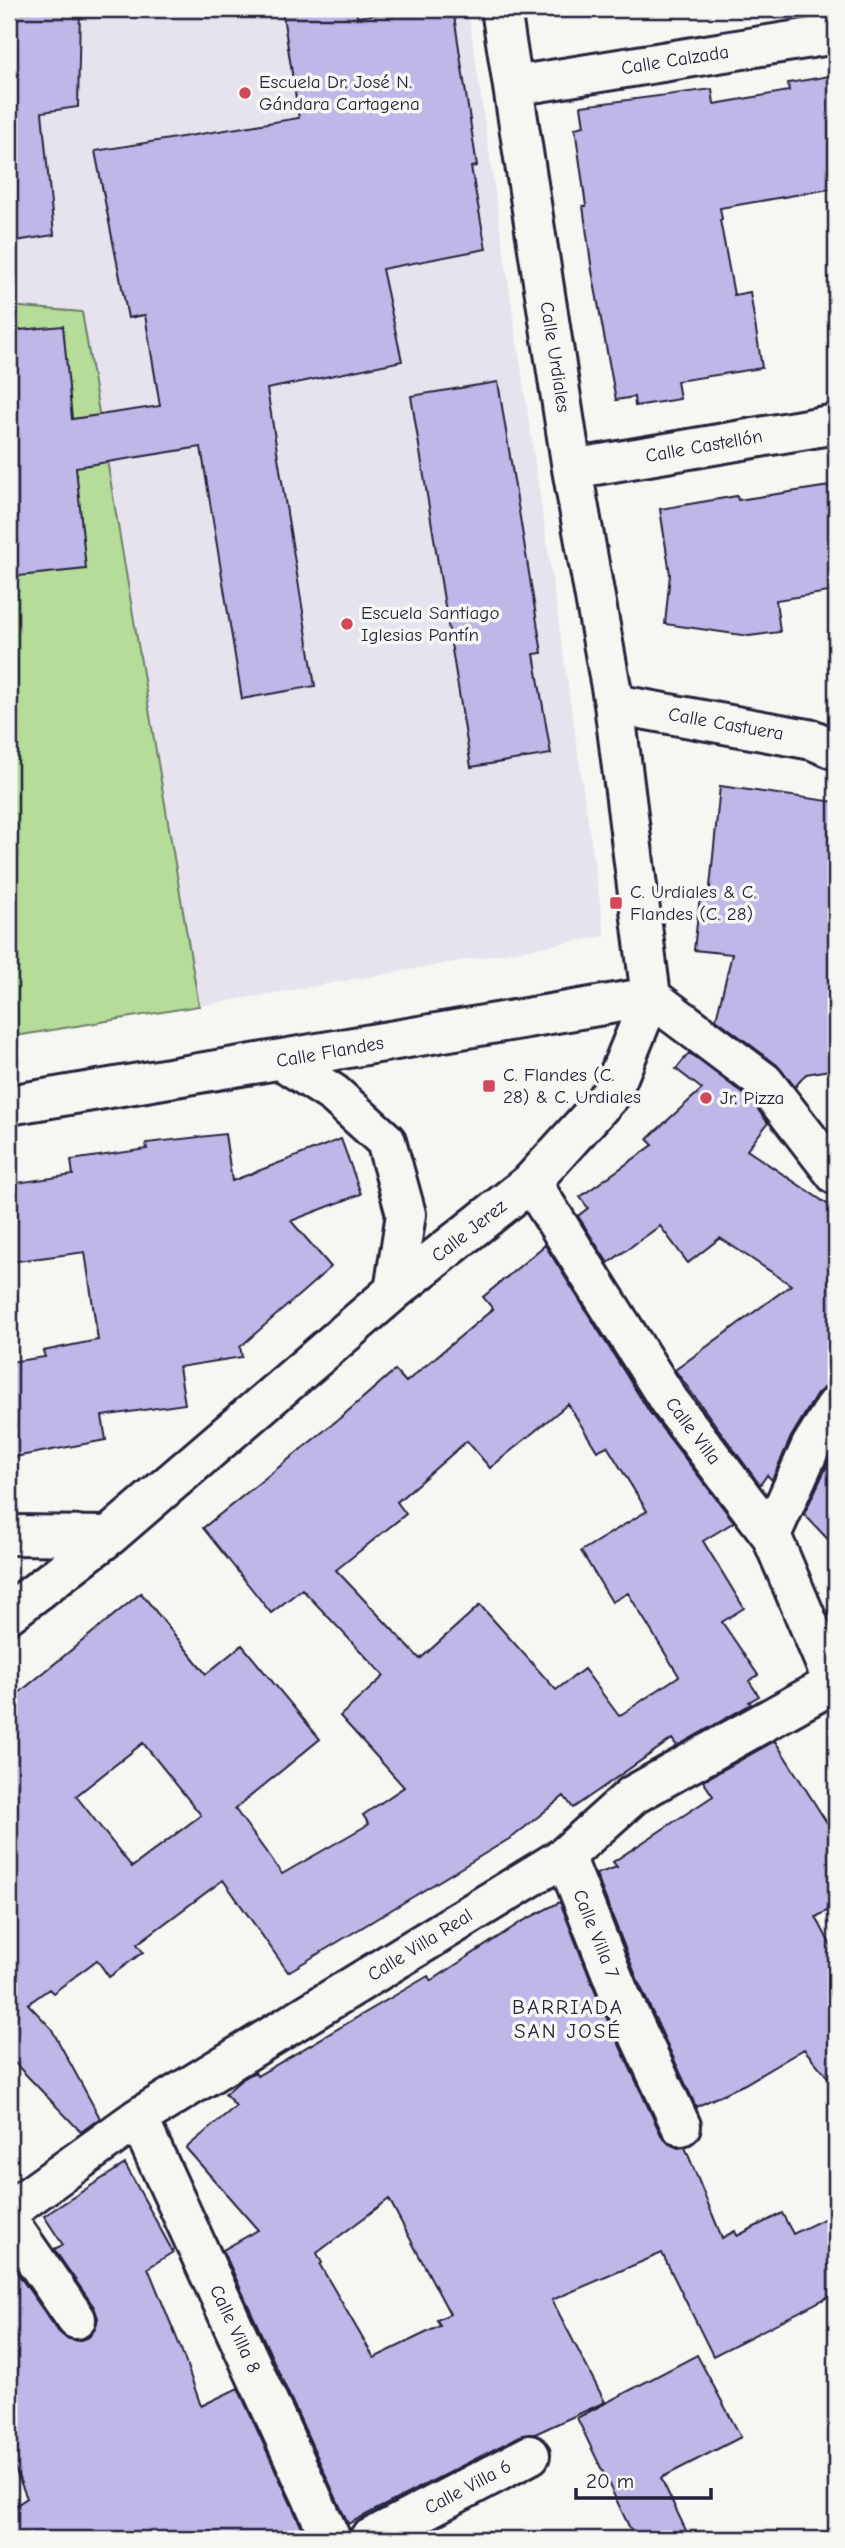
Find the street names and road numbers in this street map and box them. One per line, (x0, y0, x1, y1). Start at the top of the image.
street label: Calle Calzada (620, 41, 730, 79)
street label: Calle Urdiales (535, 300, 575, 414)
street label: Calle Castellón (644, 425, 764, 467)
street label: Calle Castuera (667, 703, 785, 745)
street label: Calle Flandes (275, 1032, 385, 1072)
street label: Calle Jerez (427, 1195, 511, 1267)
street label: Calle Villa (661, 1393, 725, 1469)
street label: Calle Villa 7 (568, 1886, 624, 1982)
street label: Calle Villa Real (364, 1904, 476, 1986)
street label: Calle Villa 8 (205, 2282, 265, 2376)
street label: Calle Villa 6 (421, 2455, 515, 2519)

